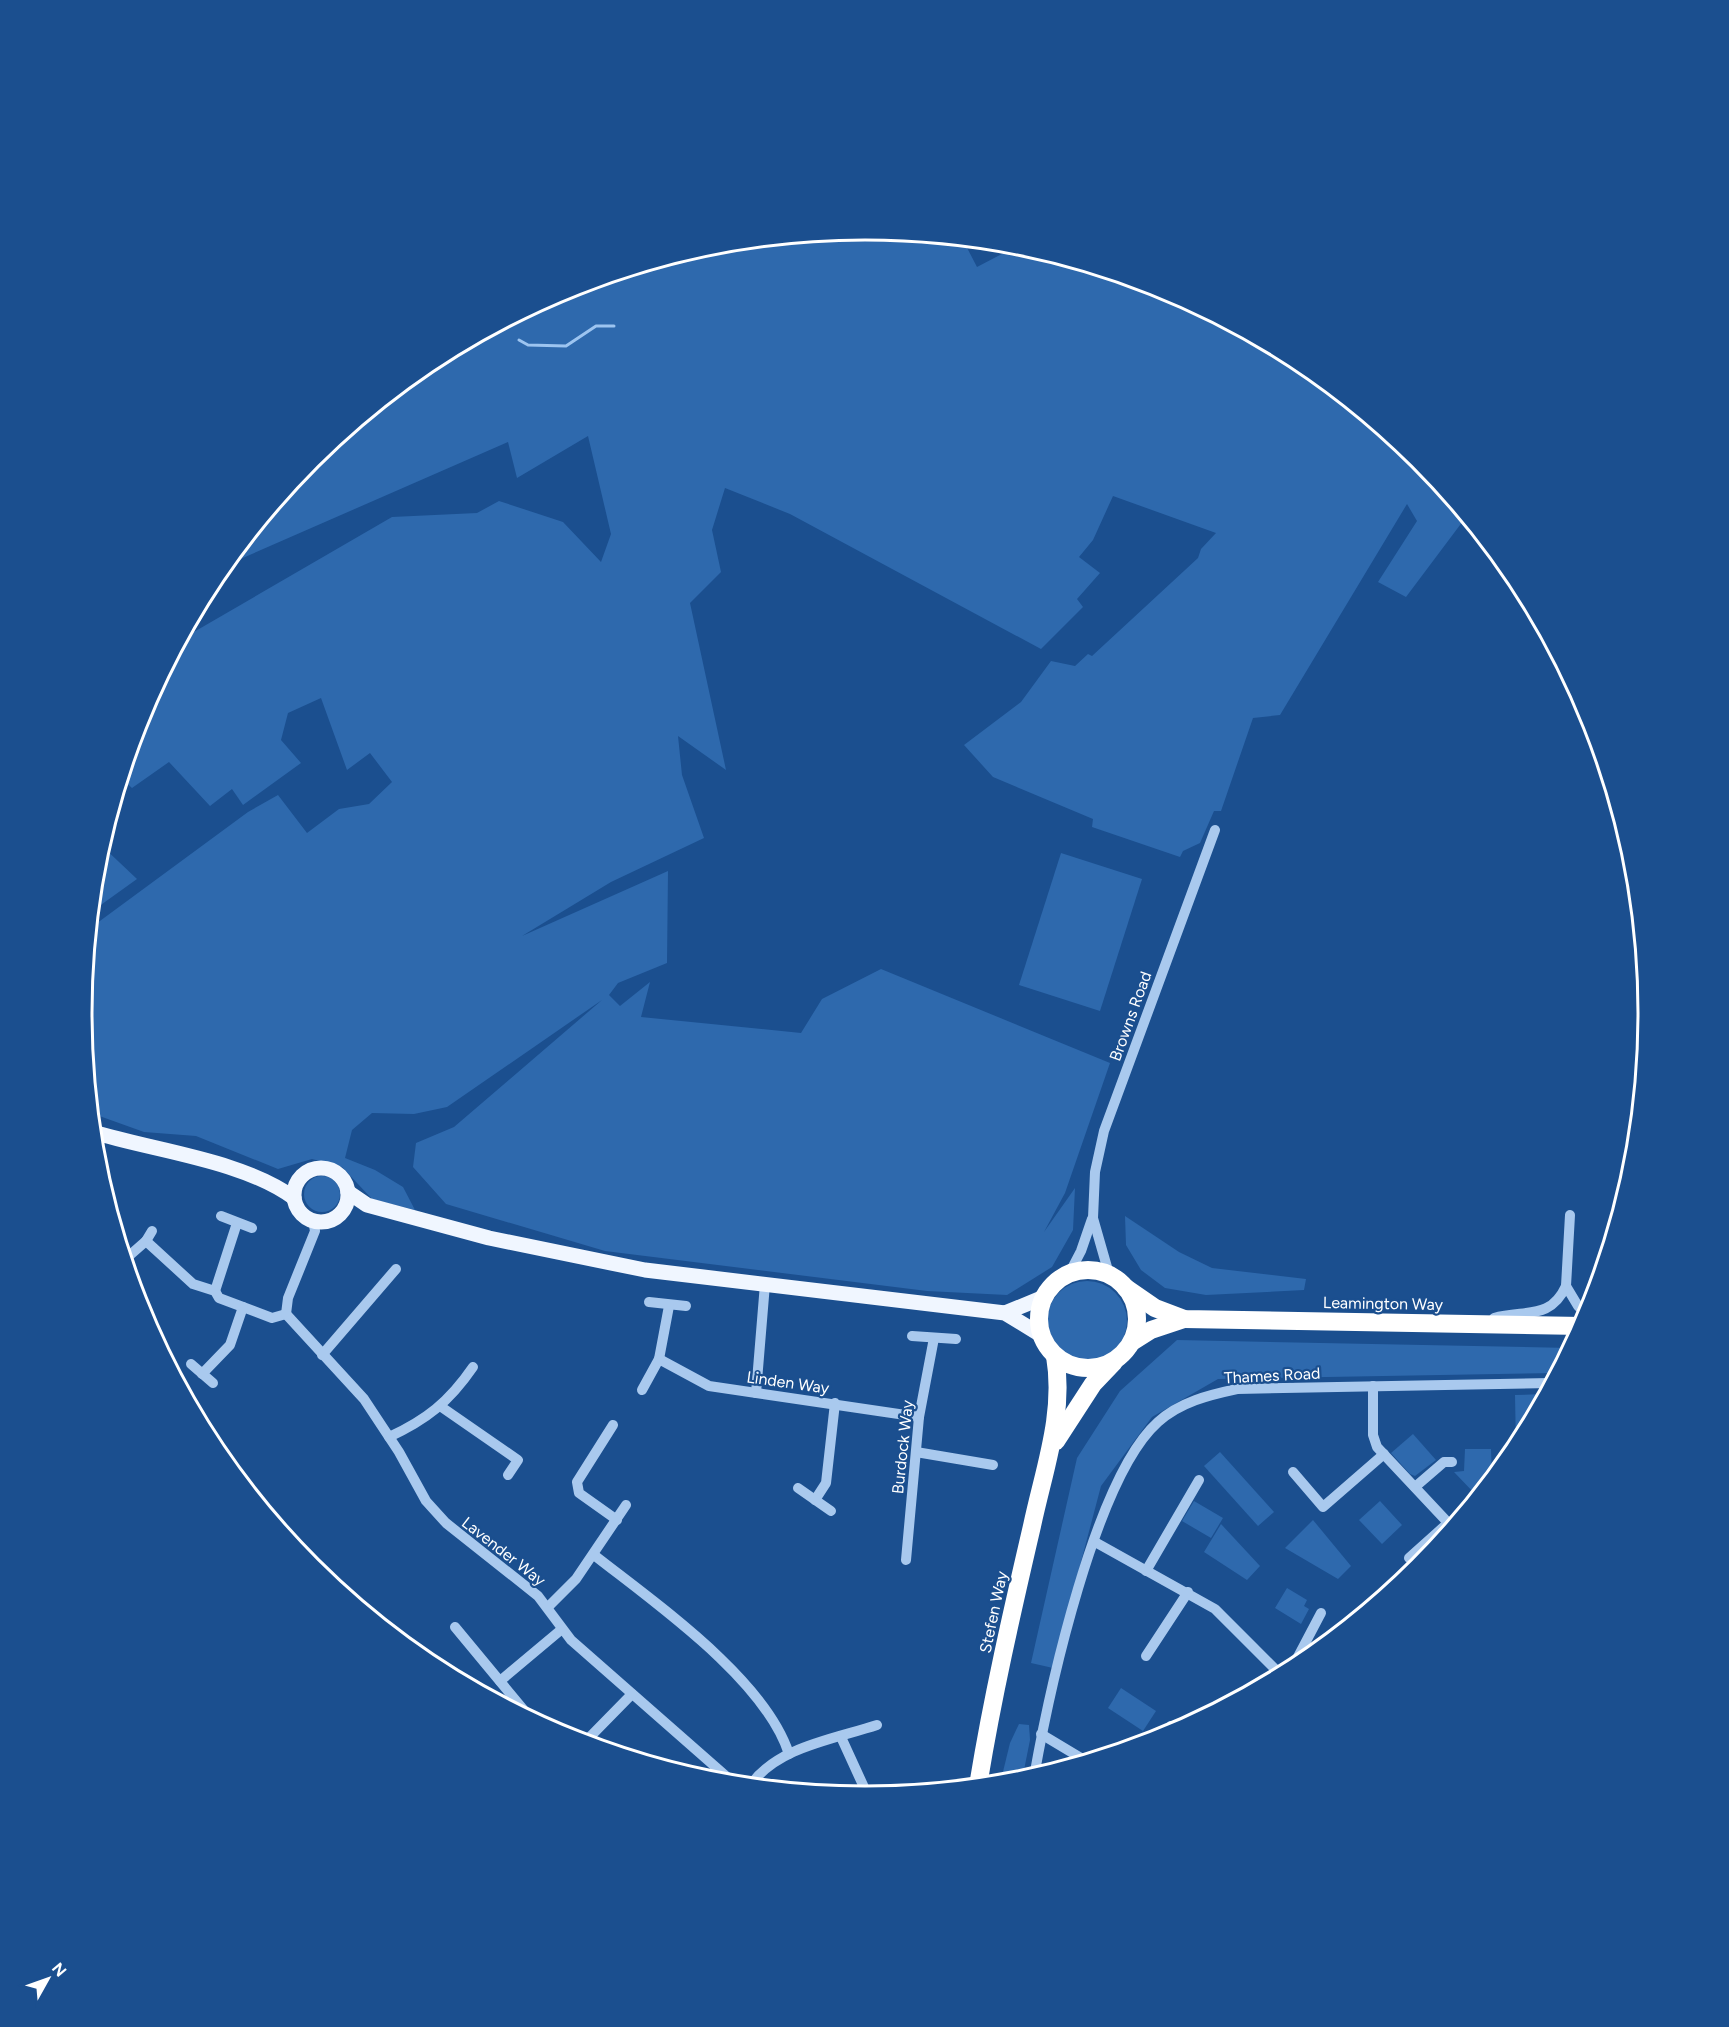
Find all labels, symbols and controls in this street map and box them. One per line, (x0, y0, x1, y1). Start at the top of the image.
street label: Browns Road (1105, 969, 1155, 1064)
street label: Leamington Way (1323, 1293, 1444, 1314)
street label: Thames Road (1223, 1363, 1321, 1388)
street label: Linden Way (745, 1367, 831, 1398)
street label: Burdock Way (888, 1399, 917, 1495)
street label: Lavender Way (458, 1513, 550, 1590)
street label: Stefen Way (976, 1569, 1012, 1655)
north arrow (18, 1949, 78, 2009)
text: N (48, 1959, 70, 1981)

